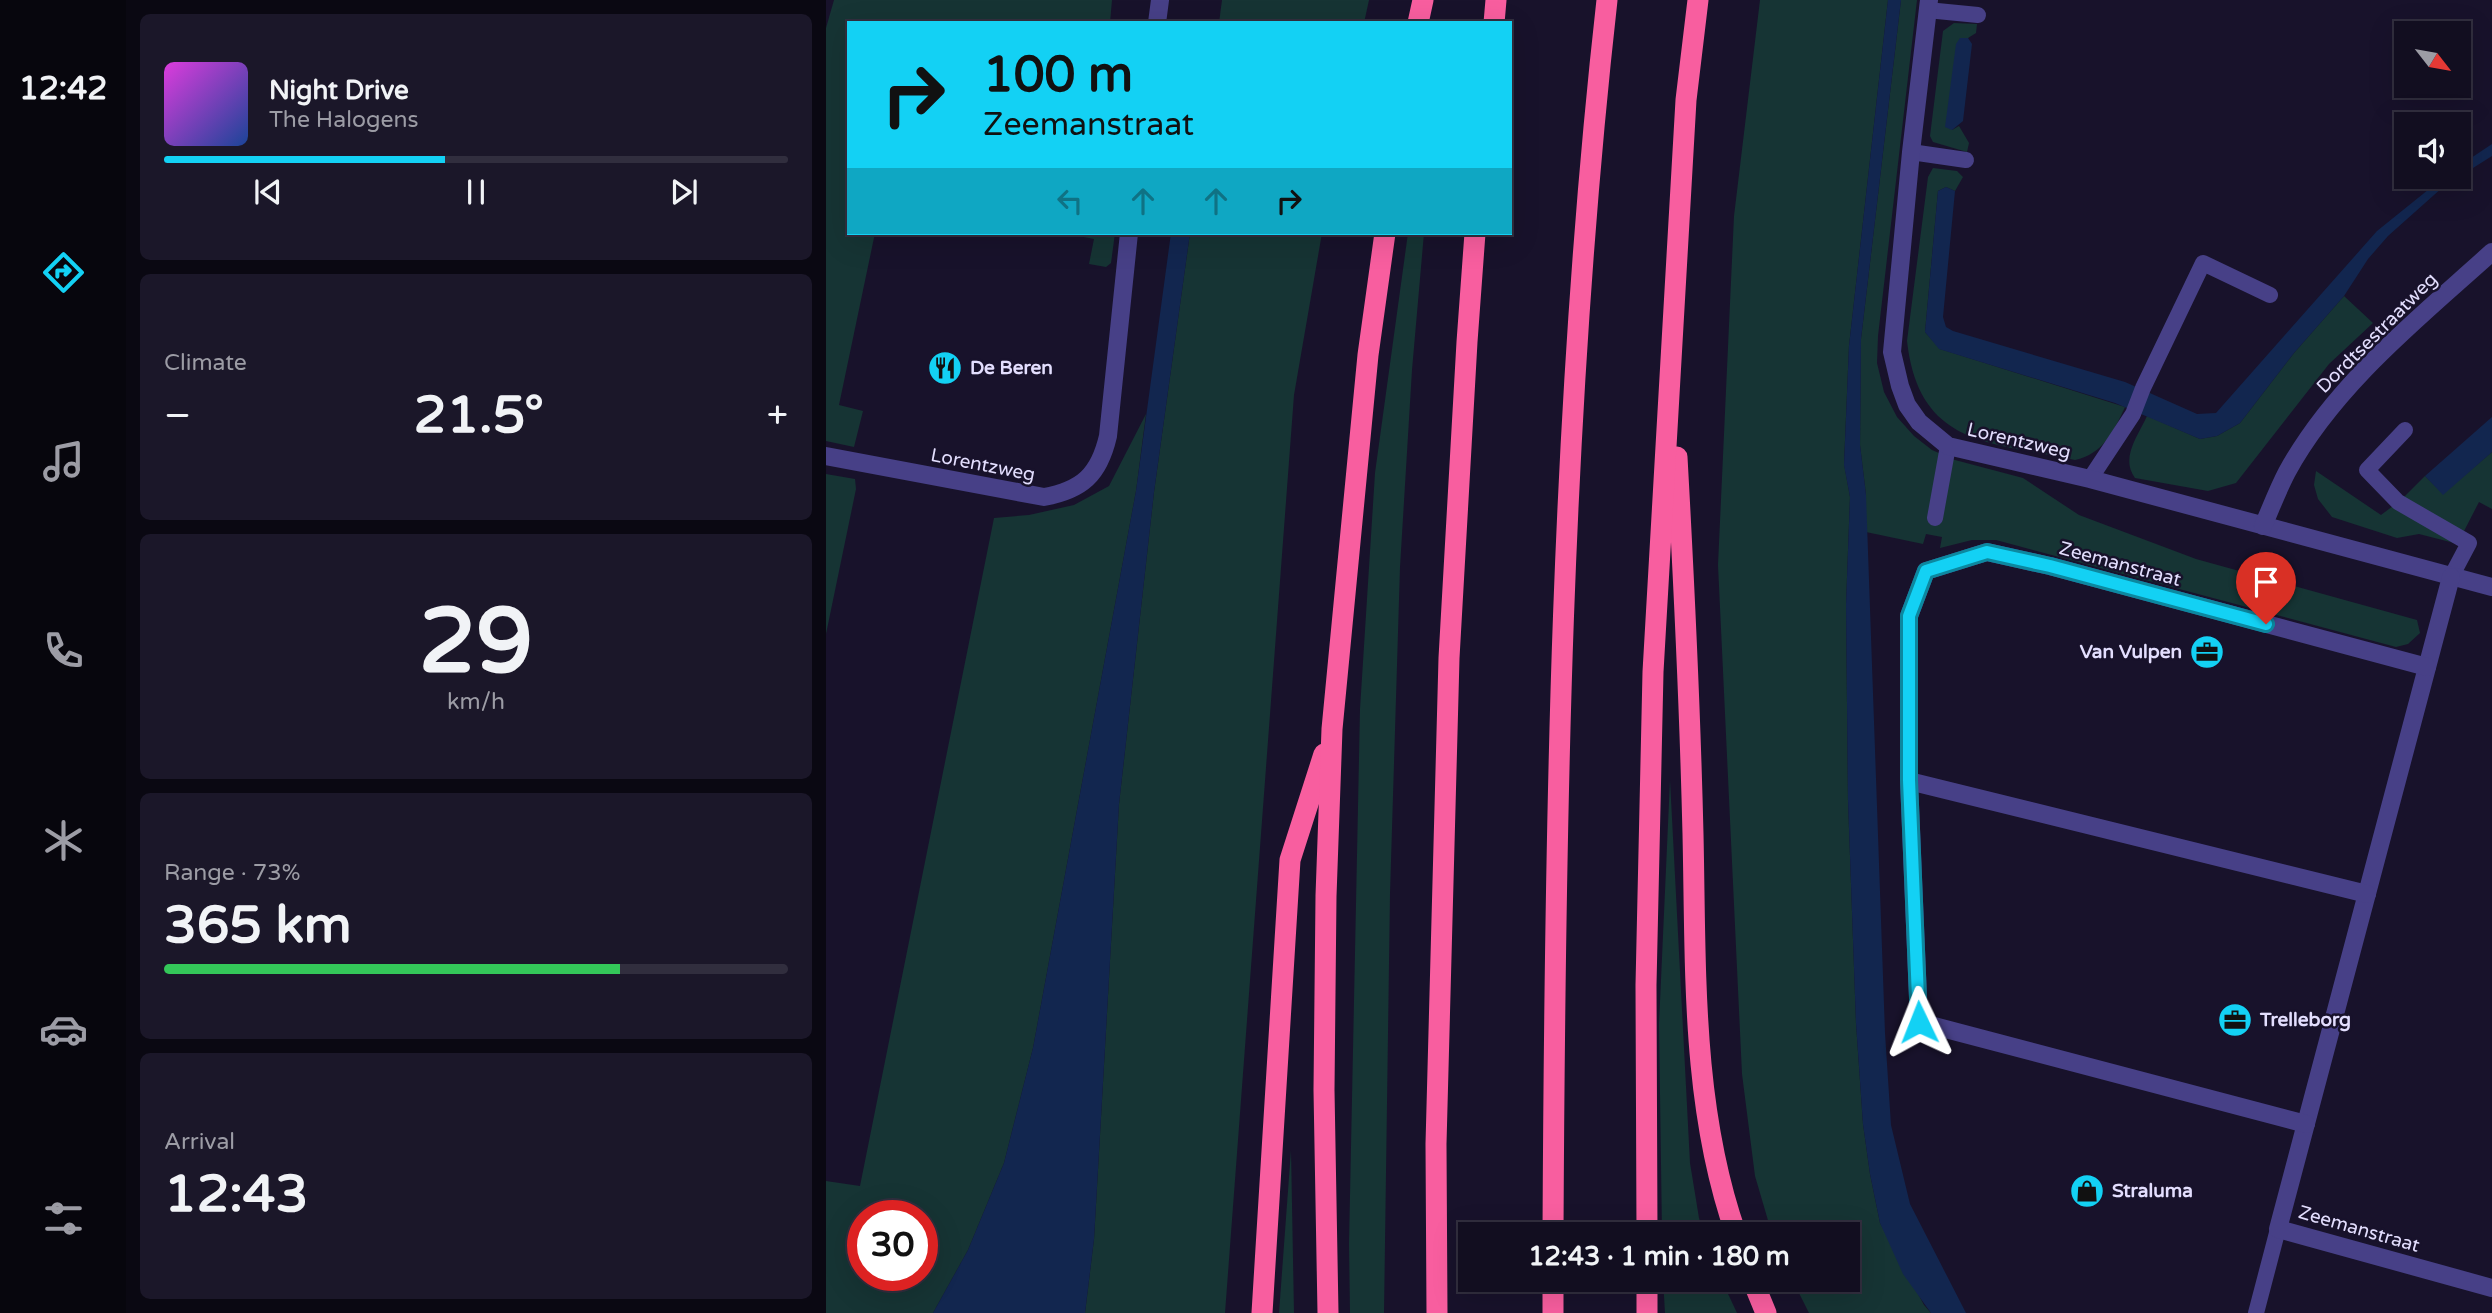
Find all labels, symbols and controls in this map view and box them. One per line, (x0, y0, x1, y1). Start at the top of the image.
north arrow (2394, 21, 2471, 98)
map controls (2394, 21, 2471, 189)
text: 100 m (983, 46, 1133, 105)
icon: right (868, 49, 959, 140)
text: 12:42 (19, 70, 107, 108)
text: Night Drive (269, 75, 409, 106)
text: The Halogens (269, 106, 418, 134)
text: Zeemanstraat (983, 106, 1194, 144)
button: sound (2394, 112, 2471, 189)
icon: previous (249, 173, 287, 211)
icon: pause (457, 173, 495, 211)
icon: next (665, 173, 703, 211)
icon: left (1051, 182, 1089, 220)
icon: ahead (1124, 182, 1162, 220)
icon: ahead (1197, 182, 1235, 220)
icon: right (1270, 182, 1308, 220)
icon: directions (39, 248, 88, 297)
street label: Dordtsestraatweg (2312, 268, 2442, 398)
text: Climate (164, 349, 247, 377)
restaurant icon: De Beren (926, 349, 964, 387)
place label: De Beren (970, 357, 1053, 379)
text: 21.5° (414, 384, 544, 447)
text: − (164, 393, 191, 439)
text: + (767, 393, 788, 439)
street label: Lorentzweg (1965, 418, 2073, 464)
icon: music (39, 437, 88, 486)
street label: Lorentzweg (929, 444, 1037, 486)
street label: Zeemanstraat (2057, 537, 2183, 591)
pin (2236, 552, 2296, 624)
icon: arrive (2247, 563, 2285, 601)
text: 29 (419, 587, 533, 697)
icon: phone (39, 626, 88, 675)
office icon: Van Vulpen (2188, 633, 2226, 671)
place label: Van Vulpen (2080, 641, 2182, 664)
text: km/h (447, 688, 505, 716)
icon: climate (39, 816, 88, 865)
text: Range · 73% (164, 859, 300, 887)
text: 365 km (164, 894, 352, 957)
position arrow (1882, 985, 1956, 1059)
office icon: Trelleborg (2216, 1001, 2254, 1039)
icon: car (39, 1005, 88, 1054)
place label: Trelleborg (2259, 1009, 2351, 1032)
text: Arrival (164, 1128, 235, 1156)
text: 12:43 (164, 1163, 308, 1226)
shop icon: Straluma (2068, 1172, 2106, 1210)
place label: Straluma (2112, 1180, 2193, 1202)
icon: filters (39, 1194, 88, 1243)
speed limit sign: 30 (847, 1200, 938, 1291)
street label: Zeemanstraat (2296, 1201, 2422, 1257)
text: 12:43 · 1 min · 180 m (1528, 1241, 1790, 1272)

